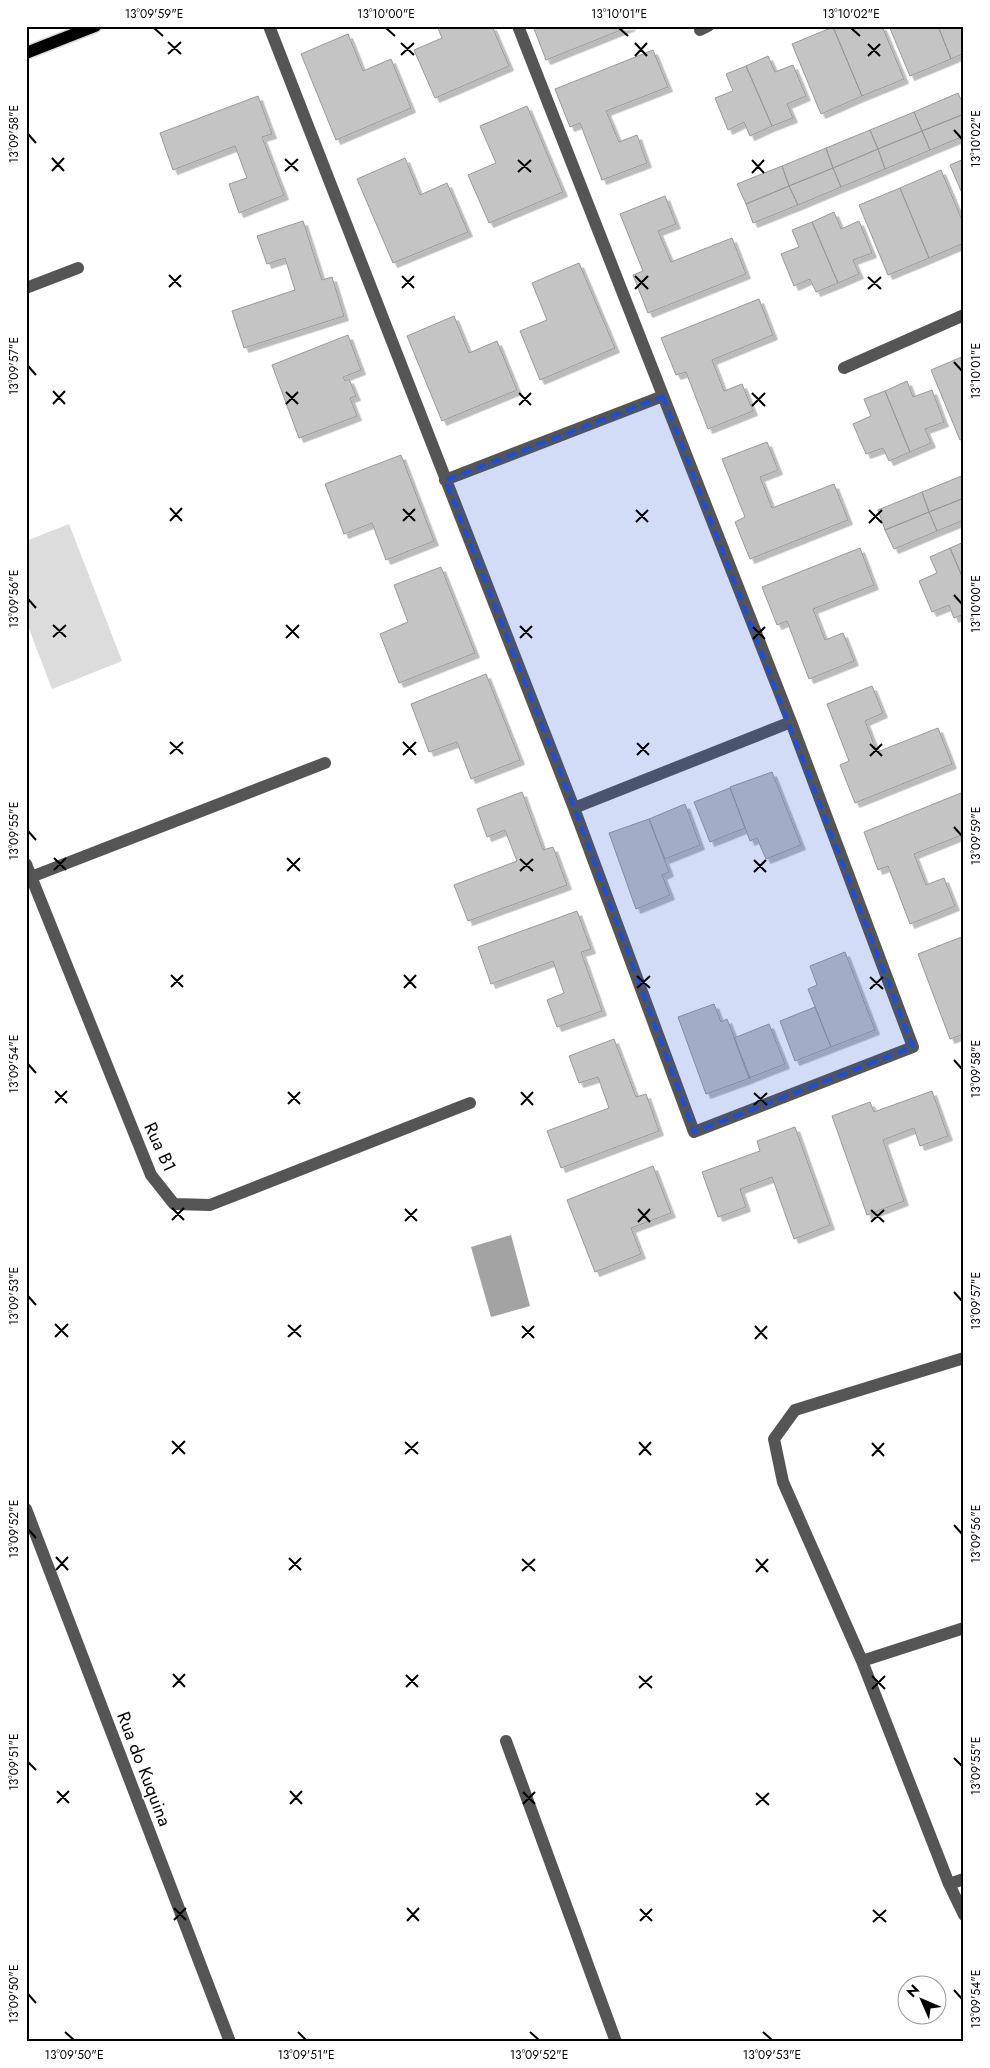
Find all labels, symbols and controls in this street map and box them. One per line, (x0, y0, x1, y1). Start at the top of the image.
text: 13°09'59"E (125, 5, 183, 23)
text: 13°10'00"E (357, 5, 415, 23)
text: 13°10'01"E (591, 5, 647, 23)
text: 13°10'02"E (822, 5, 880, 23)
text: 13°09'58"E (5, 105, 23, 163)
text: 13°10'02"E (967, 110, 985, 168)
text: 13°09'57"E (5, 337, 23, 395)
text: 13°10'01"E (967, 343, 985, 399)
text: 13°09'56"E (5, 570, 23, 628)
text: 13°10'00"E (967, 575, 985, 633)
text: 13°09'55"E (5, 802, 23, 860)
text: 13°09'59"E (967, 807, 985, 865)
text: 13°09'54"E (5, 1035, 23, 1093)
text: 13°09'58"E (967, 1040, 985, 1098)
street label: Rua B1 (137, 1118, 183, 1176)
text: 13°09'53"E (5, 1267, 23, 1325)
text: 13°09'57"E (967, 1272, 985, 1330)
text: 13°09'52"E (5, 1500, 23, 1558)
text: 13°09'56"E (967, 1505, 985, 1563)
street label: Rua do Kuquina (110, 1708, 178, 1830)
text: 13°09'51"E (5, 1733, 23, 1791)
text: 13°09'55"E (967, 1737, 985, 1795)
text: 13°09'50"E (5, 1965, 23, 2023)
text: 13°09'54"E (967, 1970, 985, 2028)
north arrow (898, 1976, 948, 2026)
text: N (902, 1980, 924, 2002)
text: 13°09'50"E (45, 2046, 103, 2064)
text: 13°09'51"E (277, 2046, 335, 2064)
text: 13°09'52"E (510, 2046, 568, 2064)
text: 13°09'53"E (743, 2046, 801, 2064)

